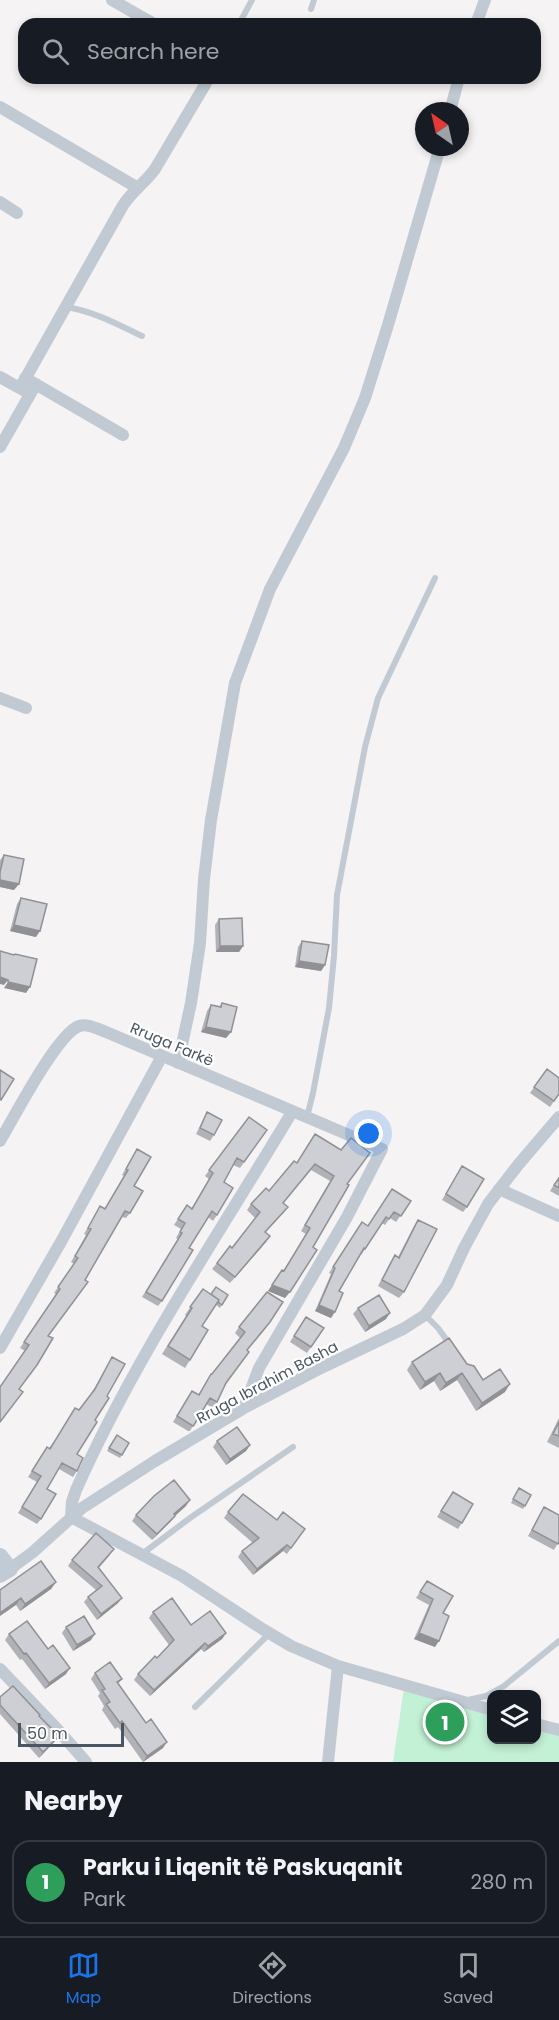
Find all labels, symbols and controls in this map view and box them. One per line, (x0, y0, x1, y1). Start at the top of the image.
search box (18, 18, 541, 84)
icon: search (39, 35, 72, 68)
text: Search here (87, 36, 220, 67)
north arrow (415, 102, 469, 156)
street label: Rruga Farkë (127, 1017, 217, 1071)
your location (354, 1119, 383, 1148)
street label: Rruga Ibrahim Basha (192, 1336, 342, 1428)
map controls (487, 1690, 541, 1744)
button: layers (487, 1690, 541, 1744)
pin: 1 (426, 1700, 464, 1744)
scale bar (18, 1720, 124, 1748)
text: 50 m (27, 1722, 68, 1745)
text: Nearby (24, 1783, 122, 1819)
text: Parku i Liqenit të Paskuqanit (83, 1852, 402, 1883)
text: 1 (42, 1868, 49, 1896)
text: 280 m (470, 1868, 533, 1896)
text: Park (83, 1885, 126, 1913)
tab: Map (66, 1949, 101, 2010)
tab: Directions (233, 1949, 312, 2010)
tab: Saved (443, 1949, 493, 2010)

